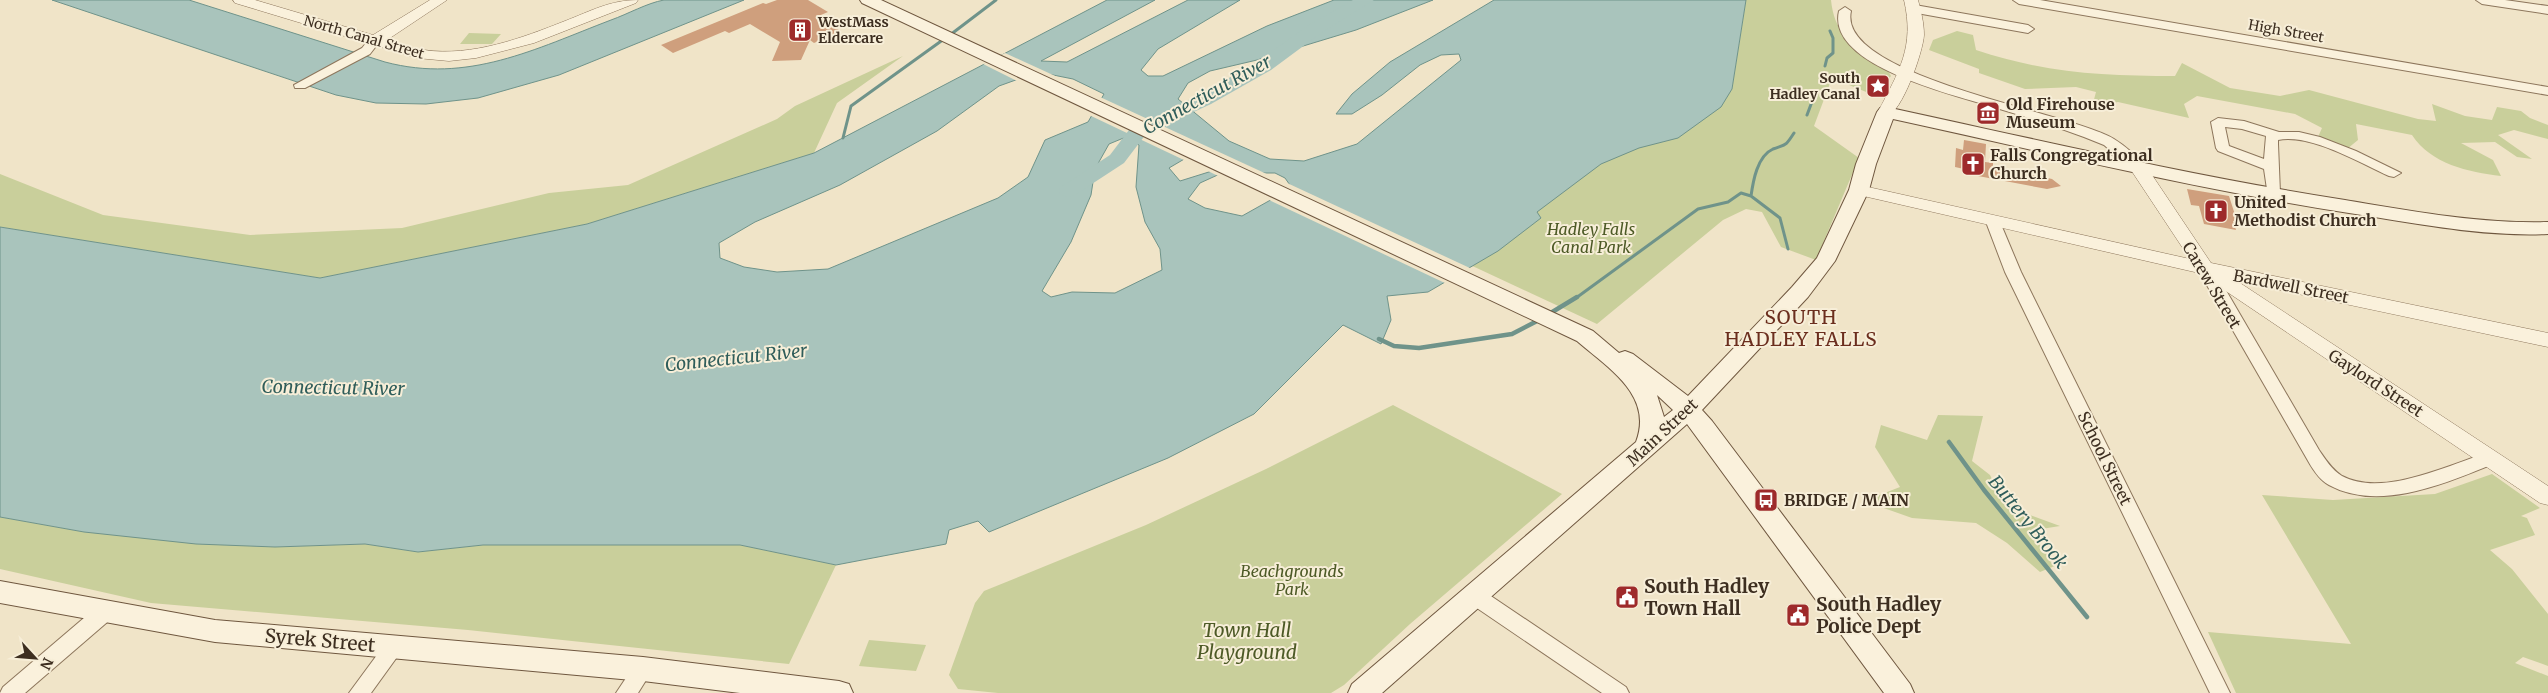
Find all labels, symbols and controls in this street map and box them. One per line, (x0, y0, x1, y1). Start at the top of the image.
street label: North Canal Street (302, 11, 427, 63)
place label: WestMass Eldercare (817, 13, 889, 47)
street label: High Street (2247, 15, 2326, 47)
building icon: WestMass Eldercare (787, 17, 813, 43)
water label: Connecticut River (1139, 49, 1276, 139)
place label: South Hadley Canal (1769, 69, 1861, 103)
place icon: South Hadley Canal (1865, 73, 1891, 99)
place label: Old Firehouse Museum (2006, 94, 2115, 132)
museum icon: Old Firehouse Museum (1975, 100, 2001, 126)
place label: Falls Congregational Church (1990, 145, 2153, 183)
church icon: Falls Congregational Church (1960, 151, 1986, 177)
place label: United Methodist Church (2234, 192, 2377, 230)
church icon: United Methodist Church (2203, 198, 2229, 224)
park label: Hadley Falls Canal Park (1546, 219, 1635, 257)
street label: Carew Street (2178, 238, 2246, 333)
street label: Bardwell Street (2232, 265, 2351, 307)
district label: SOUTH HADLEY FALLS (1724, 305, 1878, 351)
water label: Connecticut River (664, 339, 809, 376)
street label: Gaylord Street (2325, 345, 2428, 421)
water label: Connecticut River (261, 375, 406, 400)
street label: Main Street (1622, 394, 1702, 470)
street label: School Street (2074, 408, 2137, 509)
water label: Buttery Brook (1984, 470, 2073, 573)
bus stop icon: BRIDGE / MAIN (1753, 487, 1779, 513)
place label: BRIDGE / MAIN (1784, 490, 1909, 510)
park label: Beachgrounds Park (1240, 561, 1344, 599)
place label: South Hadley Town Hall (1644, 574, 1770, 620)
public building icon: South Hadley Town Hall (1614, 584, 1640, 610)
place label: South Hadley Police Dept (1816, 592, 1942, 638)
public building icon: South Hadley Police Dept (1785, 602, 1811, 628)
park label: Town Hall Playground (1197, 618, 1297, 664)
street label: Syrek Street (264, 623, 377, 657)
north arrow (10, 633, 60, 683)
text: N (36, 655, 57, 673)

